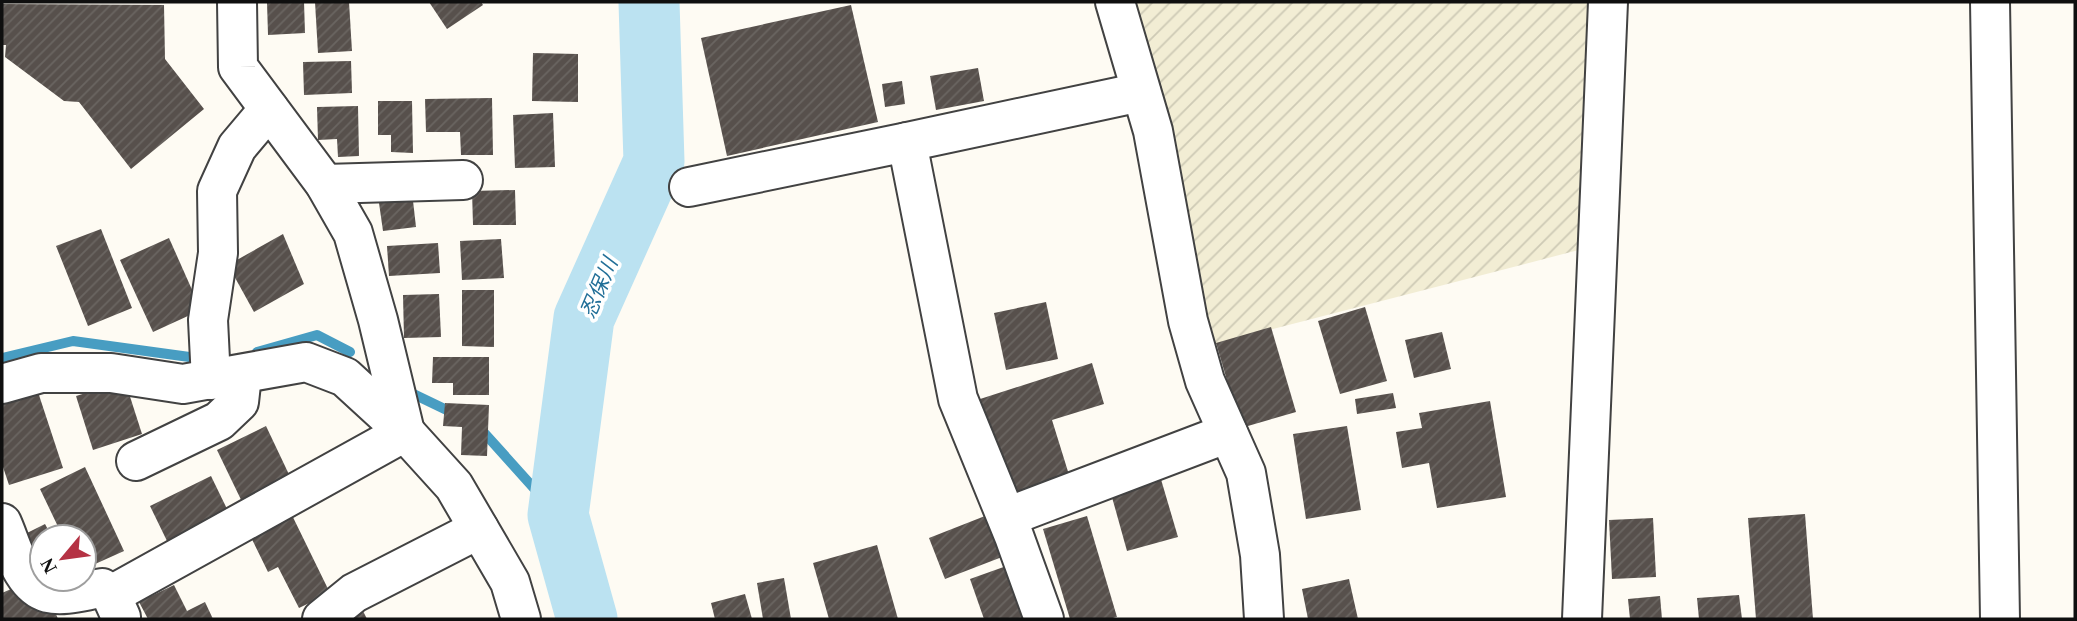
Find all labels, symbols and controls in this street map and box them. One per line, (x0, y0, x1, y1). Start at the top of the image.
water label: 忍保川 (576, 252, 623, 322)
north arrow (28, 523, 98, 593)
text: N (36, 555, 61, 577)

